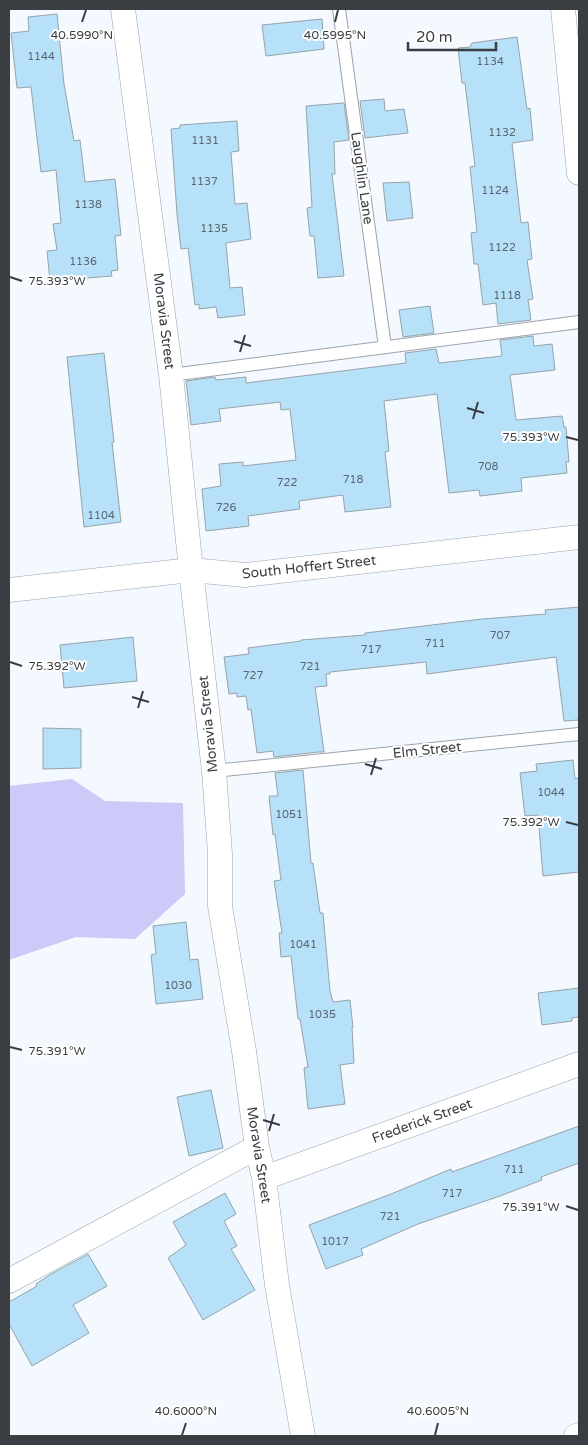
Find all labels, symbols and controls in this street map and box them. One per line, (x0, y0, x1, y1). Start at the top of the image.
scale bar (408, 20, 496, 52)
text: 40.5990°N (51, 28, 113, 42)
text: 40.5995°N (304, 28, 366, 42)
text: 20 m (416, 28, 453, 46)
house number: 1144 (27, 50, 55, 63)
house number: 1134 (476, 55, 504, 68)
house number: 1132 (488, 126, 516, 139)
street label: Laughlin Lane (347, 131, 377, 225)
house number: 1131 (191, 134, 219, 147)
house number: 1137 (190, 175, 218, 188)
house number: 1124 (481, 184, 509, 197)
house number: 1138 (74, 198, 102, 211)
house number: 1135 (200, 222, 228, 235)
house number: 1122 (488, 241, 516, 254)
house number: 1136 (69, 255, 97, 268)
street label: Moravia Street (150, 272, 178, 371)
text: 75.393°W (28, 274, 86, 288)
house number: 1118 (493, 289, 521, 302)
text: 75.393°W (502, 430, 560, 444)
house number: 708 (478, 460, 498, 473)
house number: 718 (343, 473, 363, 486)
house number: 722 (277, 476, 297, 489)
house number: 726 (216, 501, 236, 514)
house number: 1104 (87, 509, 115, 522)
street label: South Hoffert Street (241, 551, 378, 582)
house number: 707 (490, 629, 510, 642)
house number: 711 (425, 637, 445, 650)
house number: 717 (361, 643, 381, 656)
text: 75.392°W (28, 659, 86, 673)
house number: 721 (300, 660, 320, 673)
house number: 727 (243, 669, 263, 682)
street label: Moravia Street (194, 674, 222, 773)
street label: Elm Street (392, 738, 463, 762)
house number: 1044 (537, 786, 565, 799)
house number: 1051 (275, 808, 303, 821)
text: 75.392°W (502, 815, 560, 829)
house number: 1041 (289, 938, 317, 951)
house number: 1030 (164, 979, 192, 992)
house number: 1035 (308, 1008, 336, 1021)
text: 75.391°W (28, 1044, 86, 1058)
street label: Frederick Street (369, 1095, 475, 1147)
street label: Moravia Street (243, 1106, 275, 1205)
house number: 711 (504, 1163, 524, 1176)
house number: 717 (442, 1187, 462, 1200)
text: 75.391°W (502, 1200, 560, 1214)
house number: 721 (380, 1210, 400, 1223)
house number: 1017 (321, 1235, 349, 1248)
text: 40.6000°N (155, 1404, 217, 1418)
text: 40.6005°N (407, 1404, 469, 1418)

